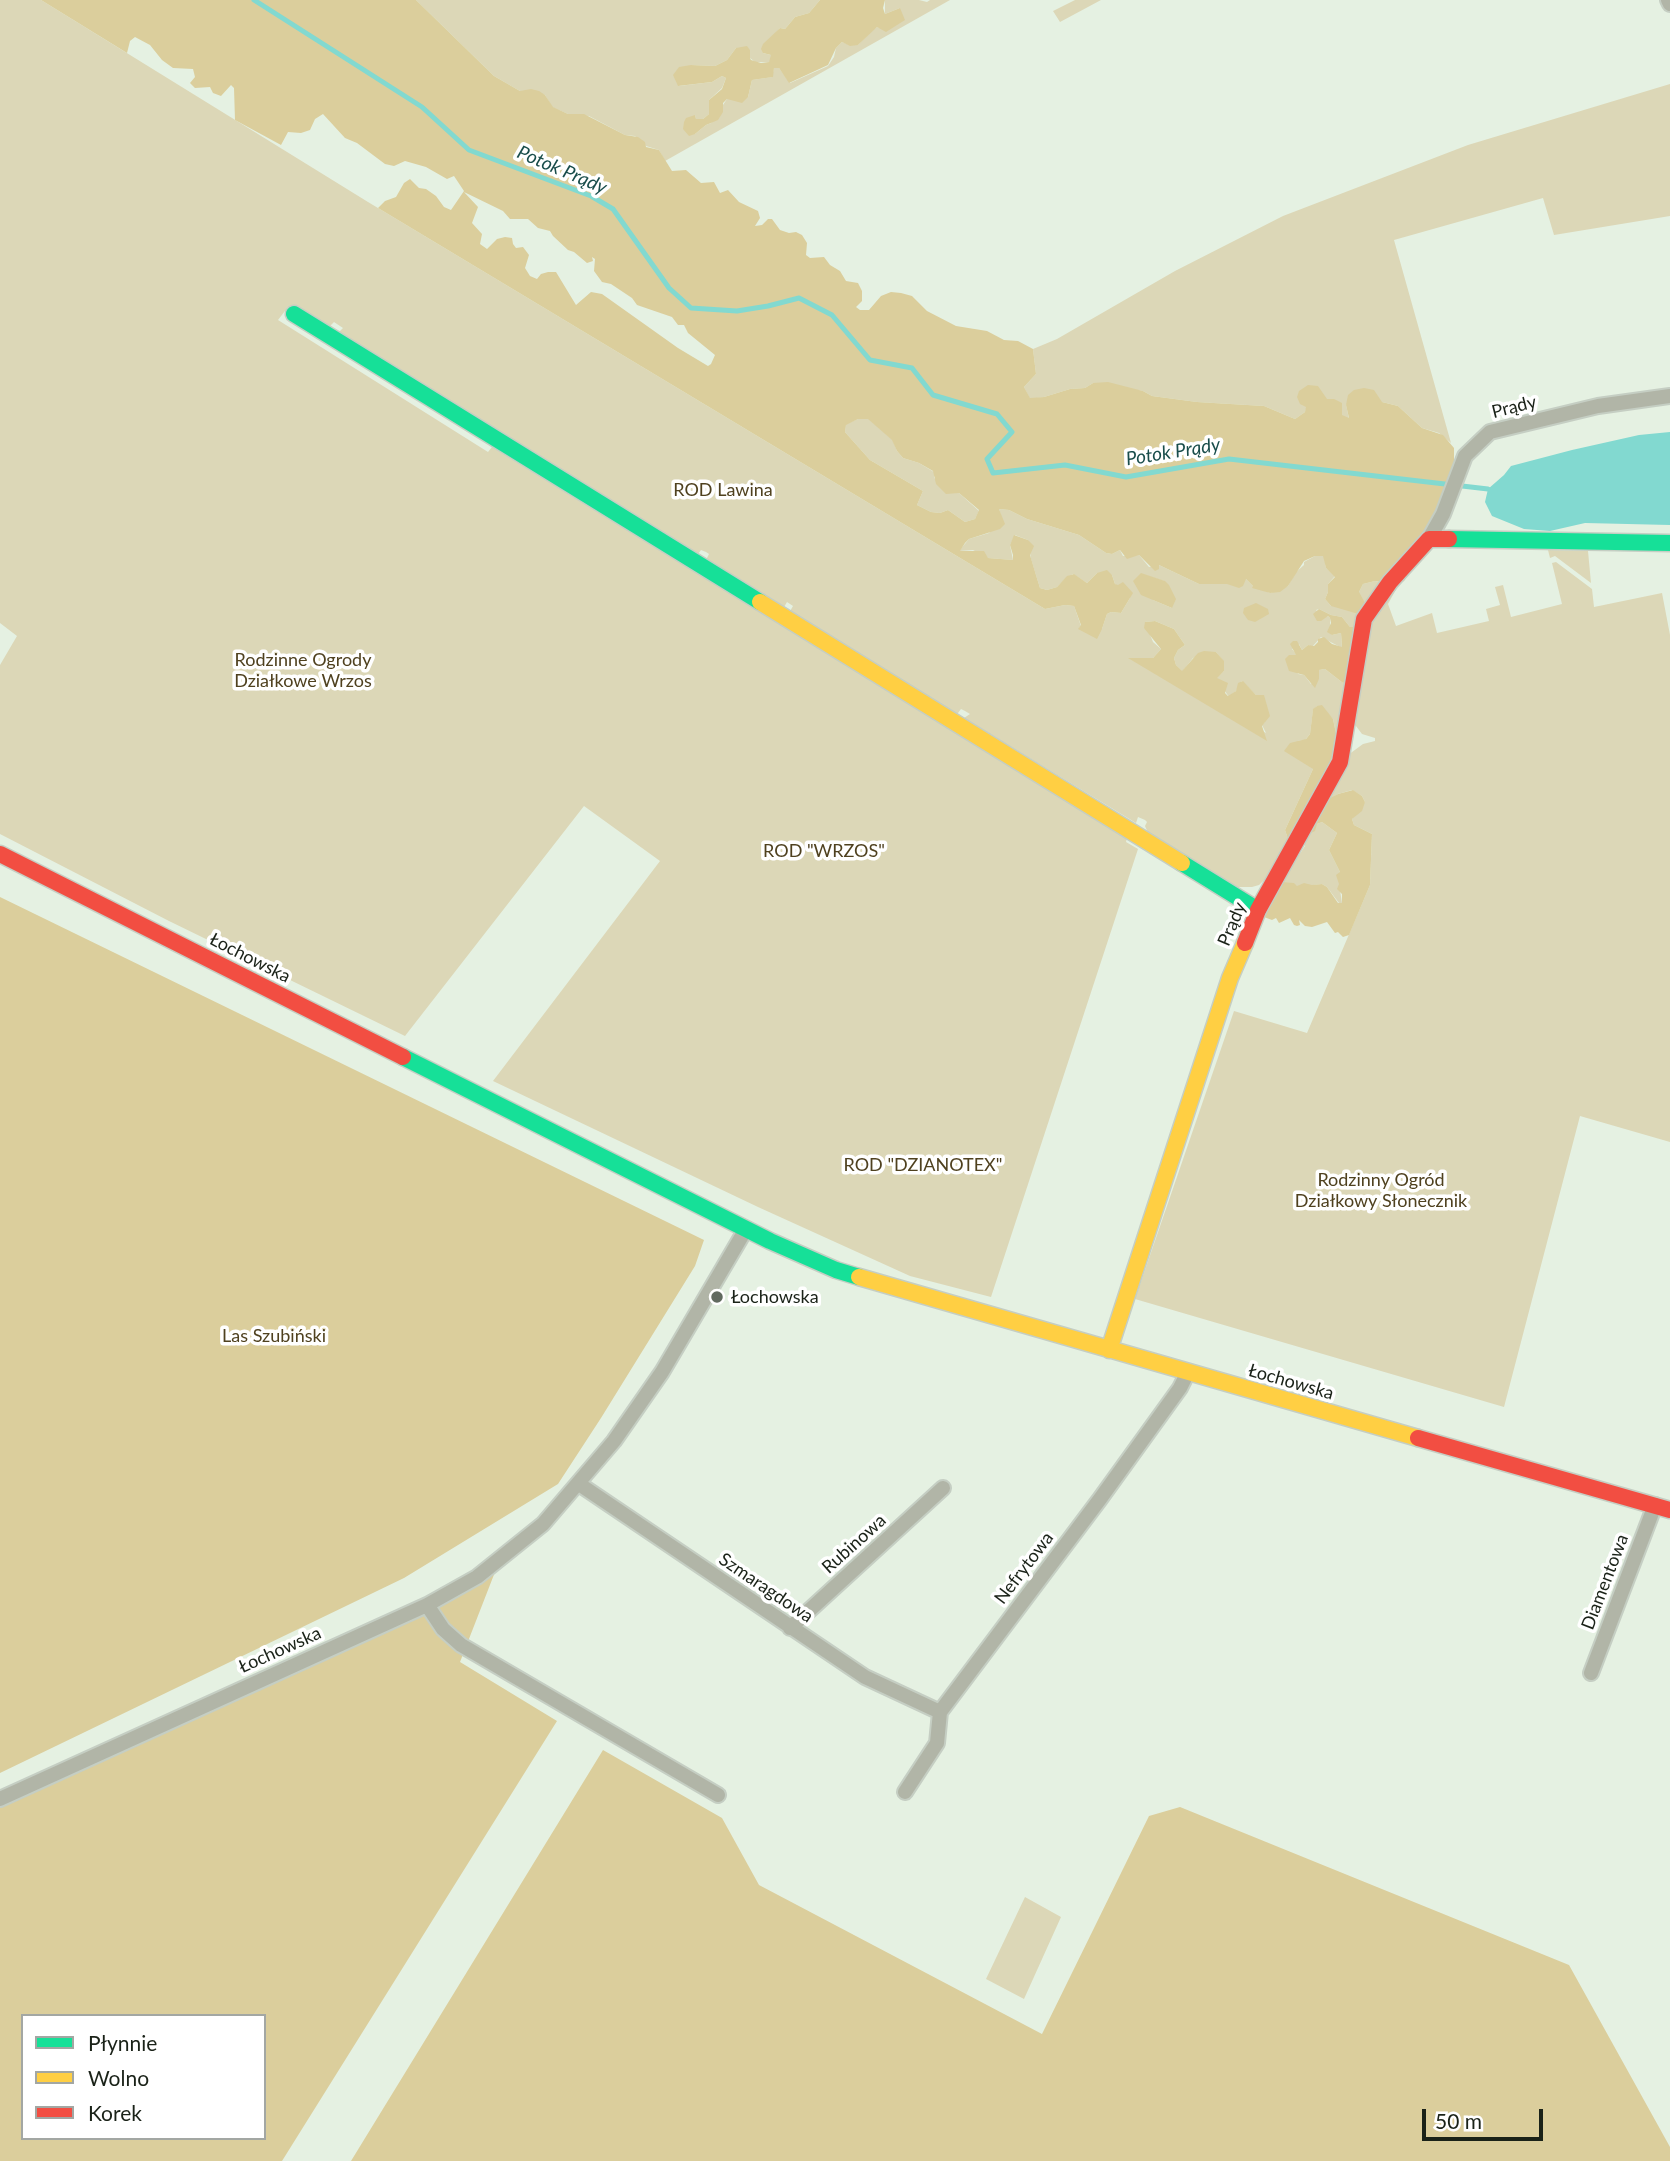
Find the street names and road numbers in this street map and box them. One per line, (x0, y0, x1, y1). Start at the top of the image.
street label: Prądy (1489, 391, 1539, 423)
street label: Prądy (1213, 899, 1251, 949)
street label: Łochowska (206, 928, 294, 988)
street label: Łochowska (1246, 1360, 1336, 1404)
street label: Rubinowa (818, 1510, 890, 1578)
street label: Nefrytowa (990, 1528, 1058, 1608)
street label: Diamentowa (1577, 1531, 1633, 1633)
street label: Szmaragdowa (715, 1549, 817, 1627)
street label: Łochowska (236, 1622, 324, 1678)

